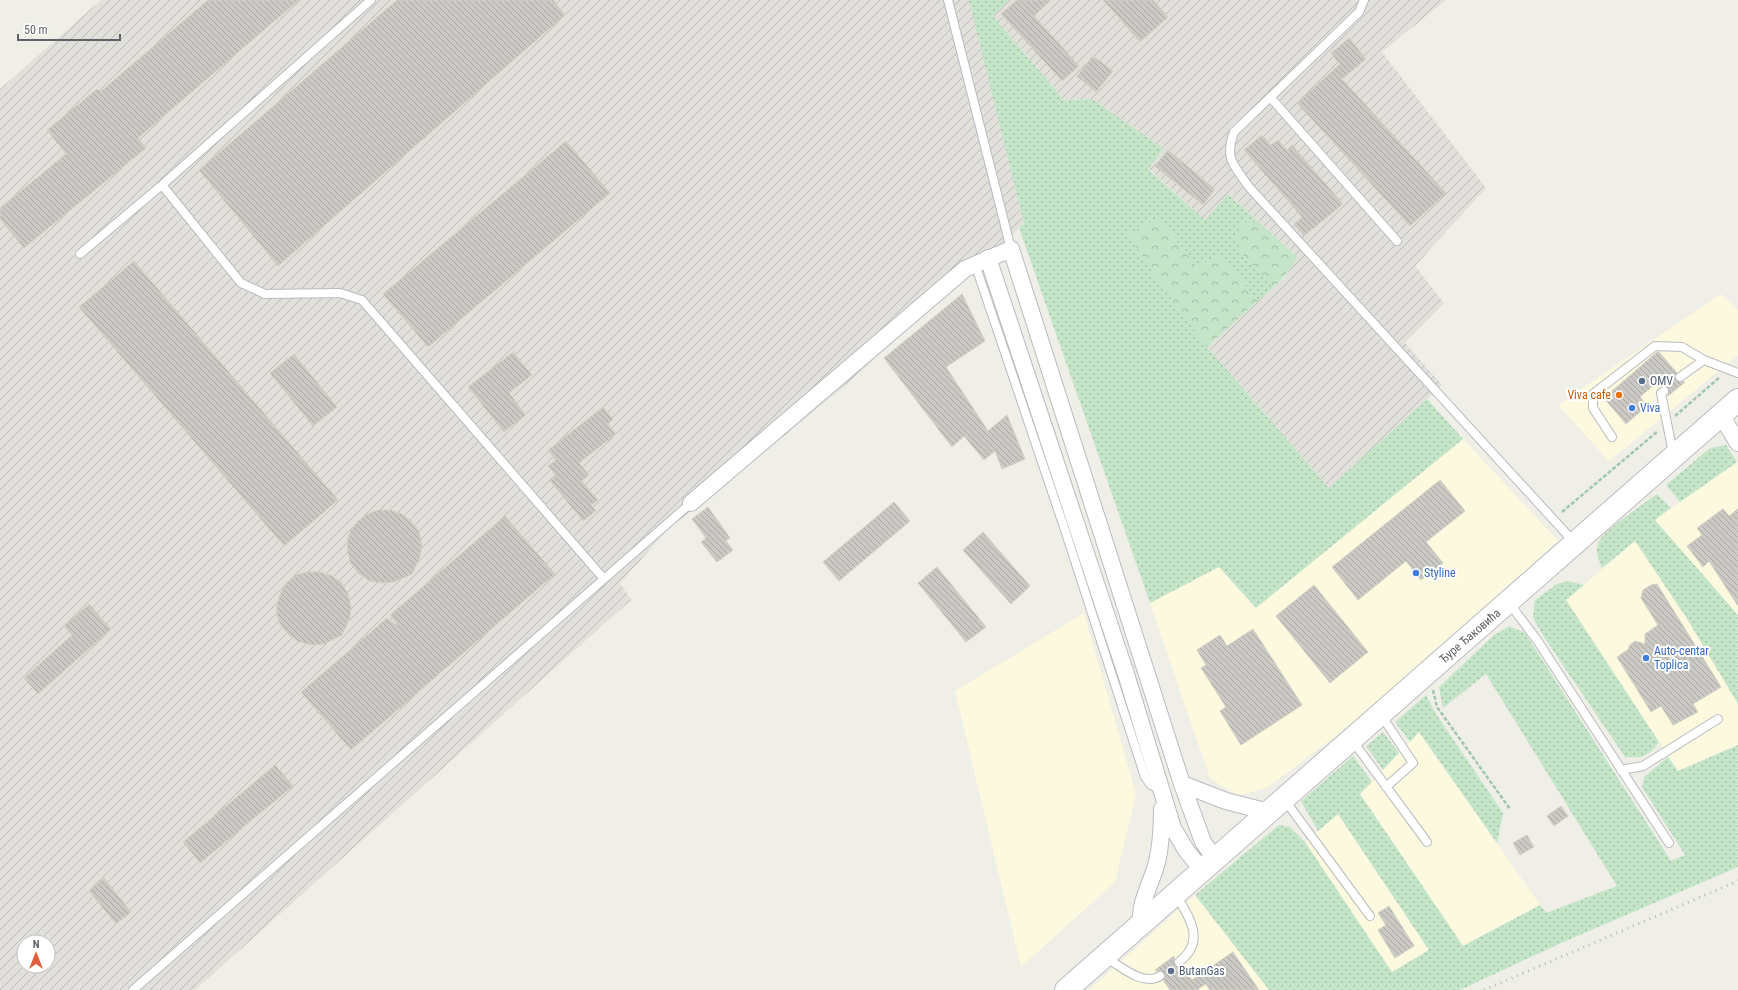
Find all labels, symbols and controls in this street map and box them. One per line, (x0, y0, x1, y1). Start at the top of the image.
scale bar (18, 16, 120, 42)
text: 50 m (24, 23, 48, 37)
place label: OMV (1650, 374, 1673, 388)
marker: OMV (1637, 376, 1647, 386)
place label: Viva cafe (1567, 388, 1611, 402)
marker: Viva cafe (1614, 390, 1624, 400)
place label: Viva (1640, 401, 1661, 415)
marker: Viva (1627, 403, 1637, 413)
place label: Styline (1424, 566, 1456, 580)
marker: Styline (1411, 568, 1421, 578)
street label: Ђуре Ђаковића (1437, 606, 1503, 666)
place label: Auto-centar Toplica (1654, 644, 1709, 672)
marker: Auto-centar Toplica (1641, 653, 1651, 663)
north arrow (16, 934, 56, 974)
text: N (33, 938, 40, 951)
place label: ButanGas (1179, 964, 1225, 978)
marker: ButanGas (1166, 966, 1176, 976)

